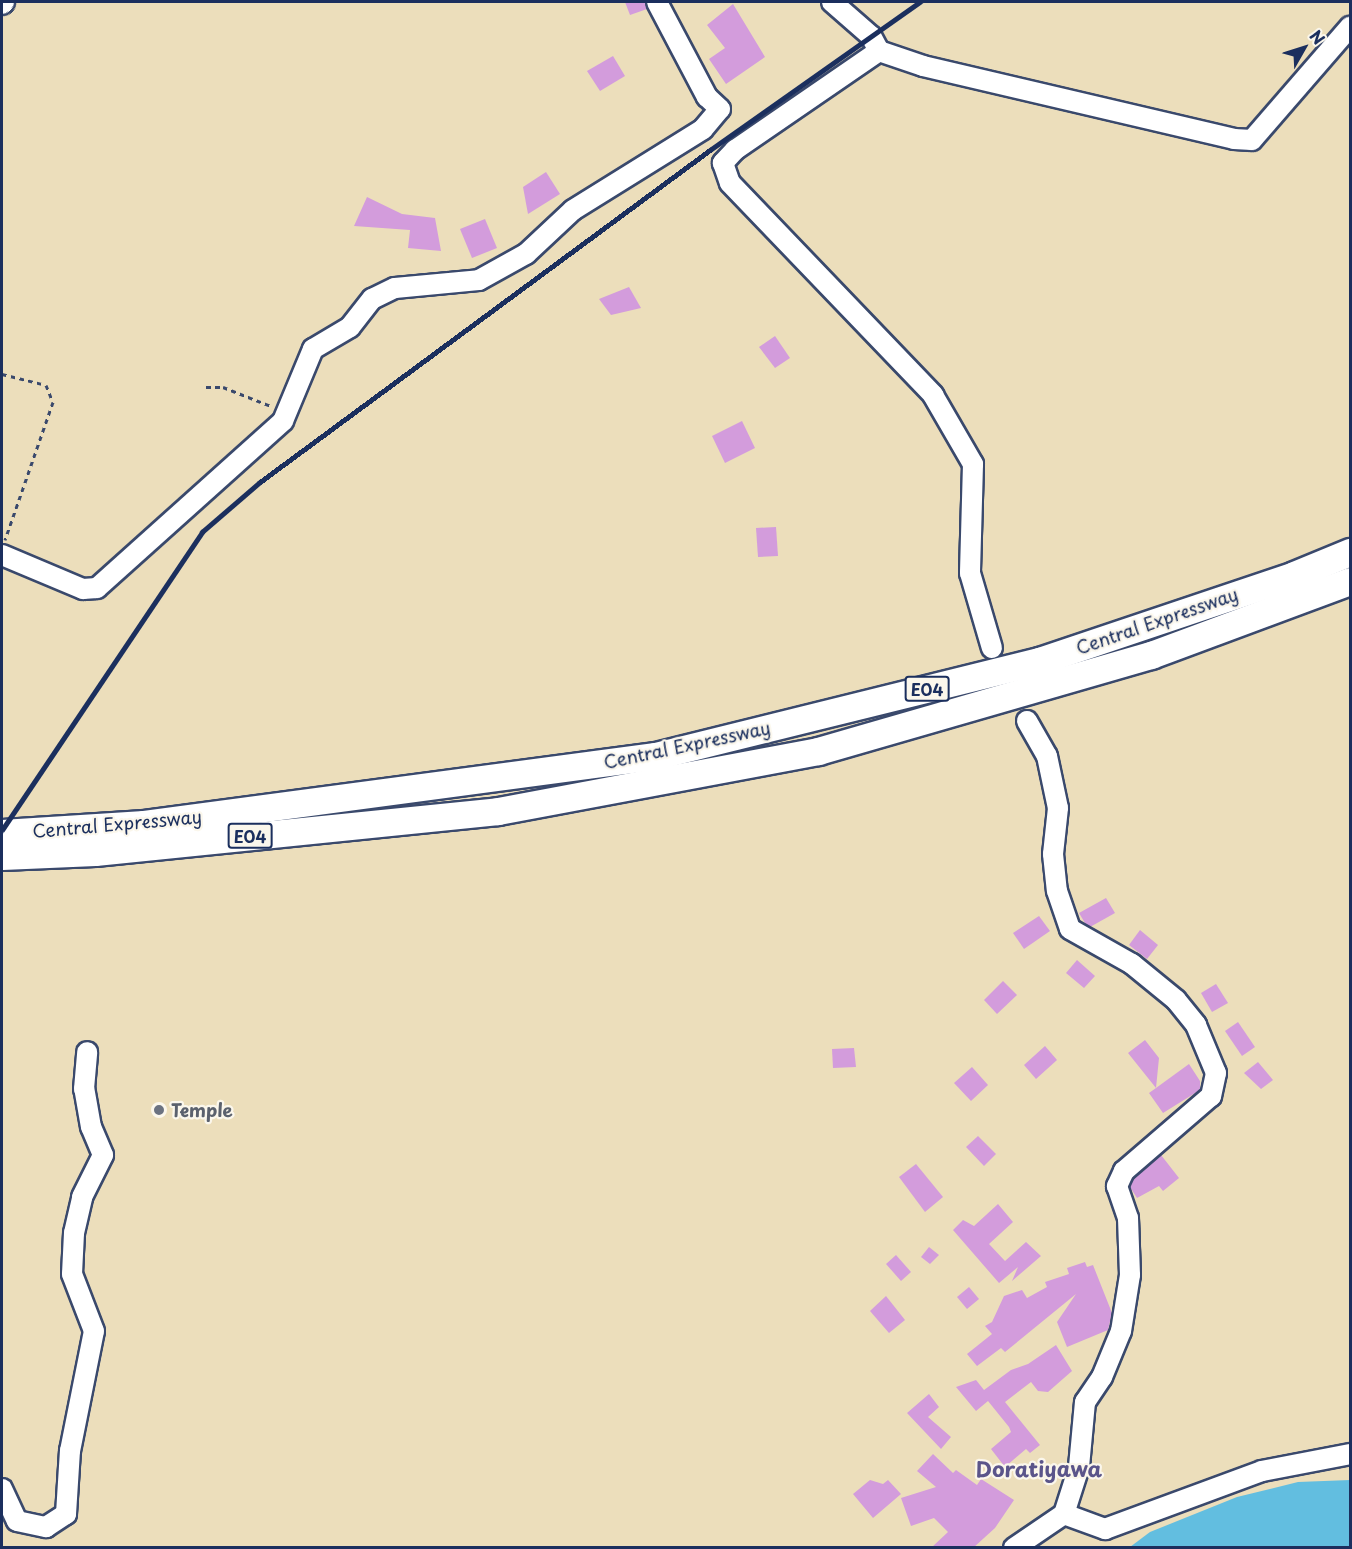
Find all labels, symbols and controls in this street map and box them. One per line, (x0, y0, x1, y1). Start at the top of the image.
north arrow (1274, 18, 1334, 78)
text: N (1305, 24, 1331, 49)
street label: Central Expressway (1072, 583, 1242, 659)
road number: E04 (904, 676, 950, 702)
street label: Central Expressway (601, 717, 773, 773)
street label: Central Expressway (30, 806, 204, 842)
road number: E04 (228, 823, 272, 849)
place label: Temple (171, 1099, 233, 1121)
marker: Temple (152, 1103, 166, 1117)
district label: Doratiyawa (976, 1455, 1102, 1481)

